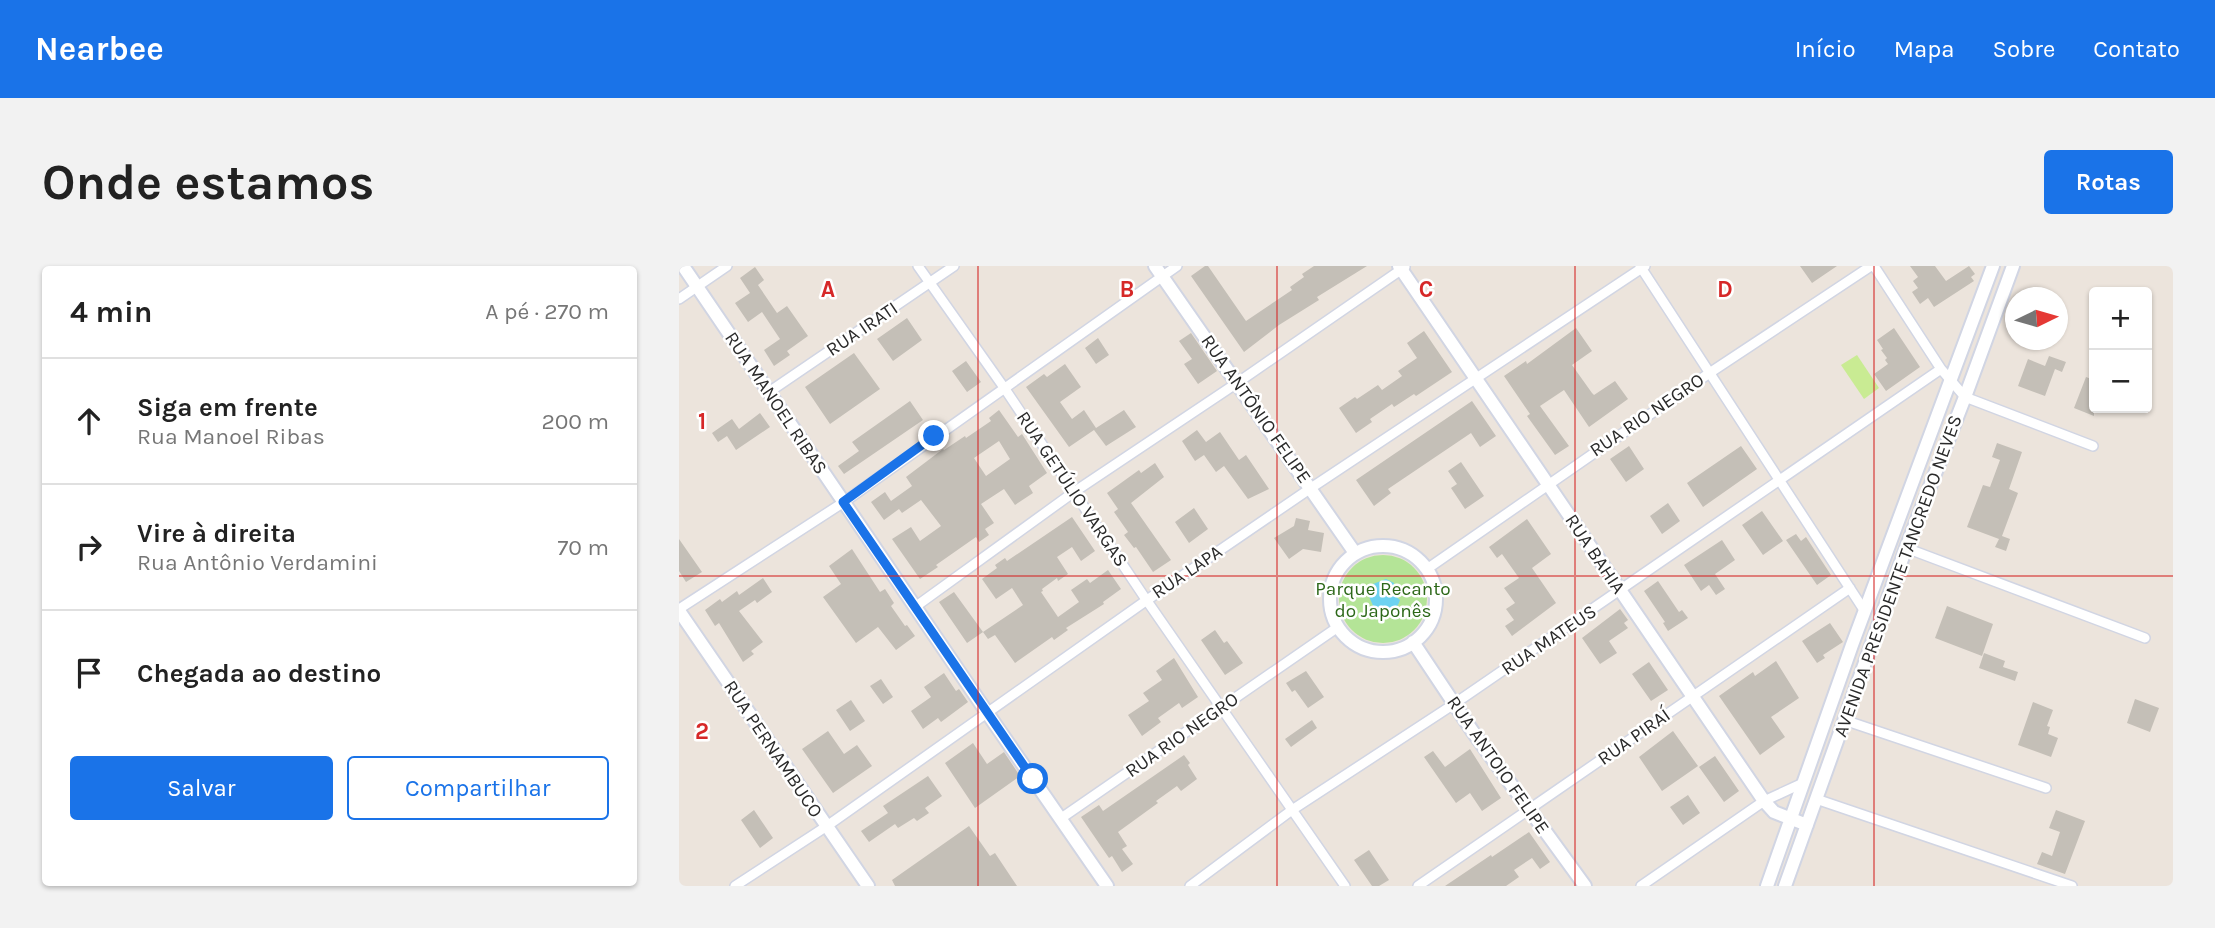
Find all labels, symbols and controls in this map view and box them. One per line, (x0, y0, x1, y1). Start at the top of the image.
text: Nearbee (35, 30, 164, 68)
text: Início (1795, 35, 1856, 63)
text: Mapa (1894, 35, 1954, 63)
text: Sobre (1992, 35, 2055, 63)
text: Contato (2093, 35, 2180, 63)
button: Rotas (2044, 150, 2173, 214)
text: Onde estamos (42, 154, 374, 211)
text: A (821, 276, 835, 303)
text: B (1120, 276, 1134, 303)
text: C (1419, 276, 1433, 303)
text: D (1717, 276, 1733, 303)
north arrow (2005, 287, 2068, 350)
map controls (2089, 287, 2152, 413)
button: + (2089, 287, 2152, 350)
text: 4 min (70, 294, 152, 330)
street label: RUA IRATI (822, 297, 902, 361)
text: A pé · 270 m (485, 298, 609, 325)
street label: RUA MANOEL RIBAS (720, 328, 832, 478)
street label: RUA ANTÔNIO FELIPE (1196, 330, 1316, 488)
button: − (2089, 350, 2152, 413)
street label: RUA RIO NEGRO (1586, 369, 1708, 461)
text: Siga em frente (137, 392, 318, 423)
icon: ahead (70, 402, 108, 440)
street label: RUA GETÚLIO VARGAS (1012, 407, 1133, 571)
text: 200 m (541, 408, 609, 435)
text: 1 (698, 408, 706, 435)
street label: AVENIDA PRESIDENTE TANCREDO NEVES (1829, 412, 1967, 740)
route end (918, 420, 949, 451)
text: Rua Manoel Ribas (137, 423, 325, 450)
street label: RUA BAHIA (1560, 510, 1630, 598)
text: Vire à direita (137, 518, 296, 549)
icon: right (70, 528, 108, 566)
text: 70 m (558, 534, 609, 561)
street label: RUA LAPA (1148, 540, 1226, 603)
text: Rua Antônio Verdamini (137, 549, 378, 576)
park label: Parque Recanto do Japonês (1315, 578, 1451, 622)
street label: RUA MATEUS (1497, 600, 1601, 680)
icon: arrive (70, 654, 108, 692)
text: Chegada ao destino (137, 658, 381, 689)
street label: RUA PERNAMBUCO (719, 676, 827, 822)
street label: RUA RIO NEGRO (1121, 688, 1243, 782)
street label: RUA ANTOIO FELIPE (1442, 692, 1554, 838)
street label: RUA PIRAÍ (1593, 703, 1675, 770)
text: 2 (695, 718, 709, 745)
button: Salvar (70, 756, 333, 820)
button: Compartilhar (347, 756, 609, 820)
route start (1017, 763, 1048, 794)

